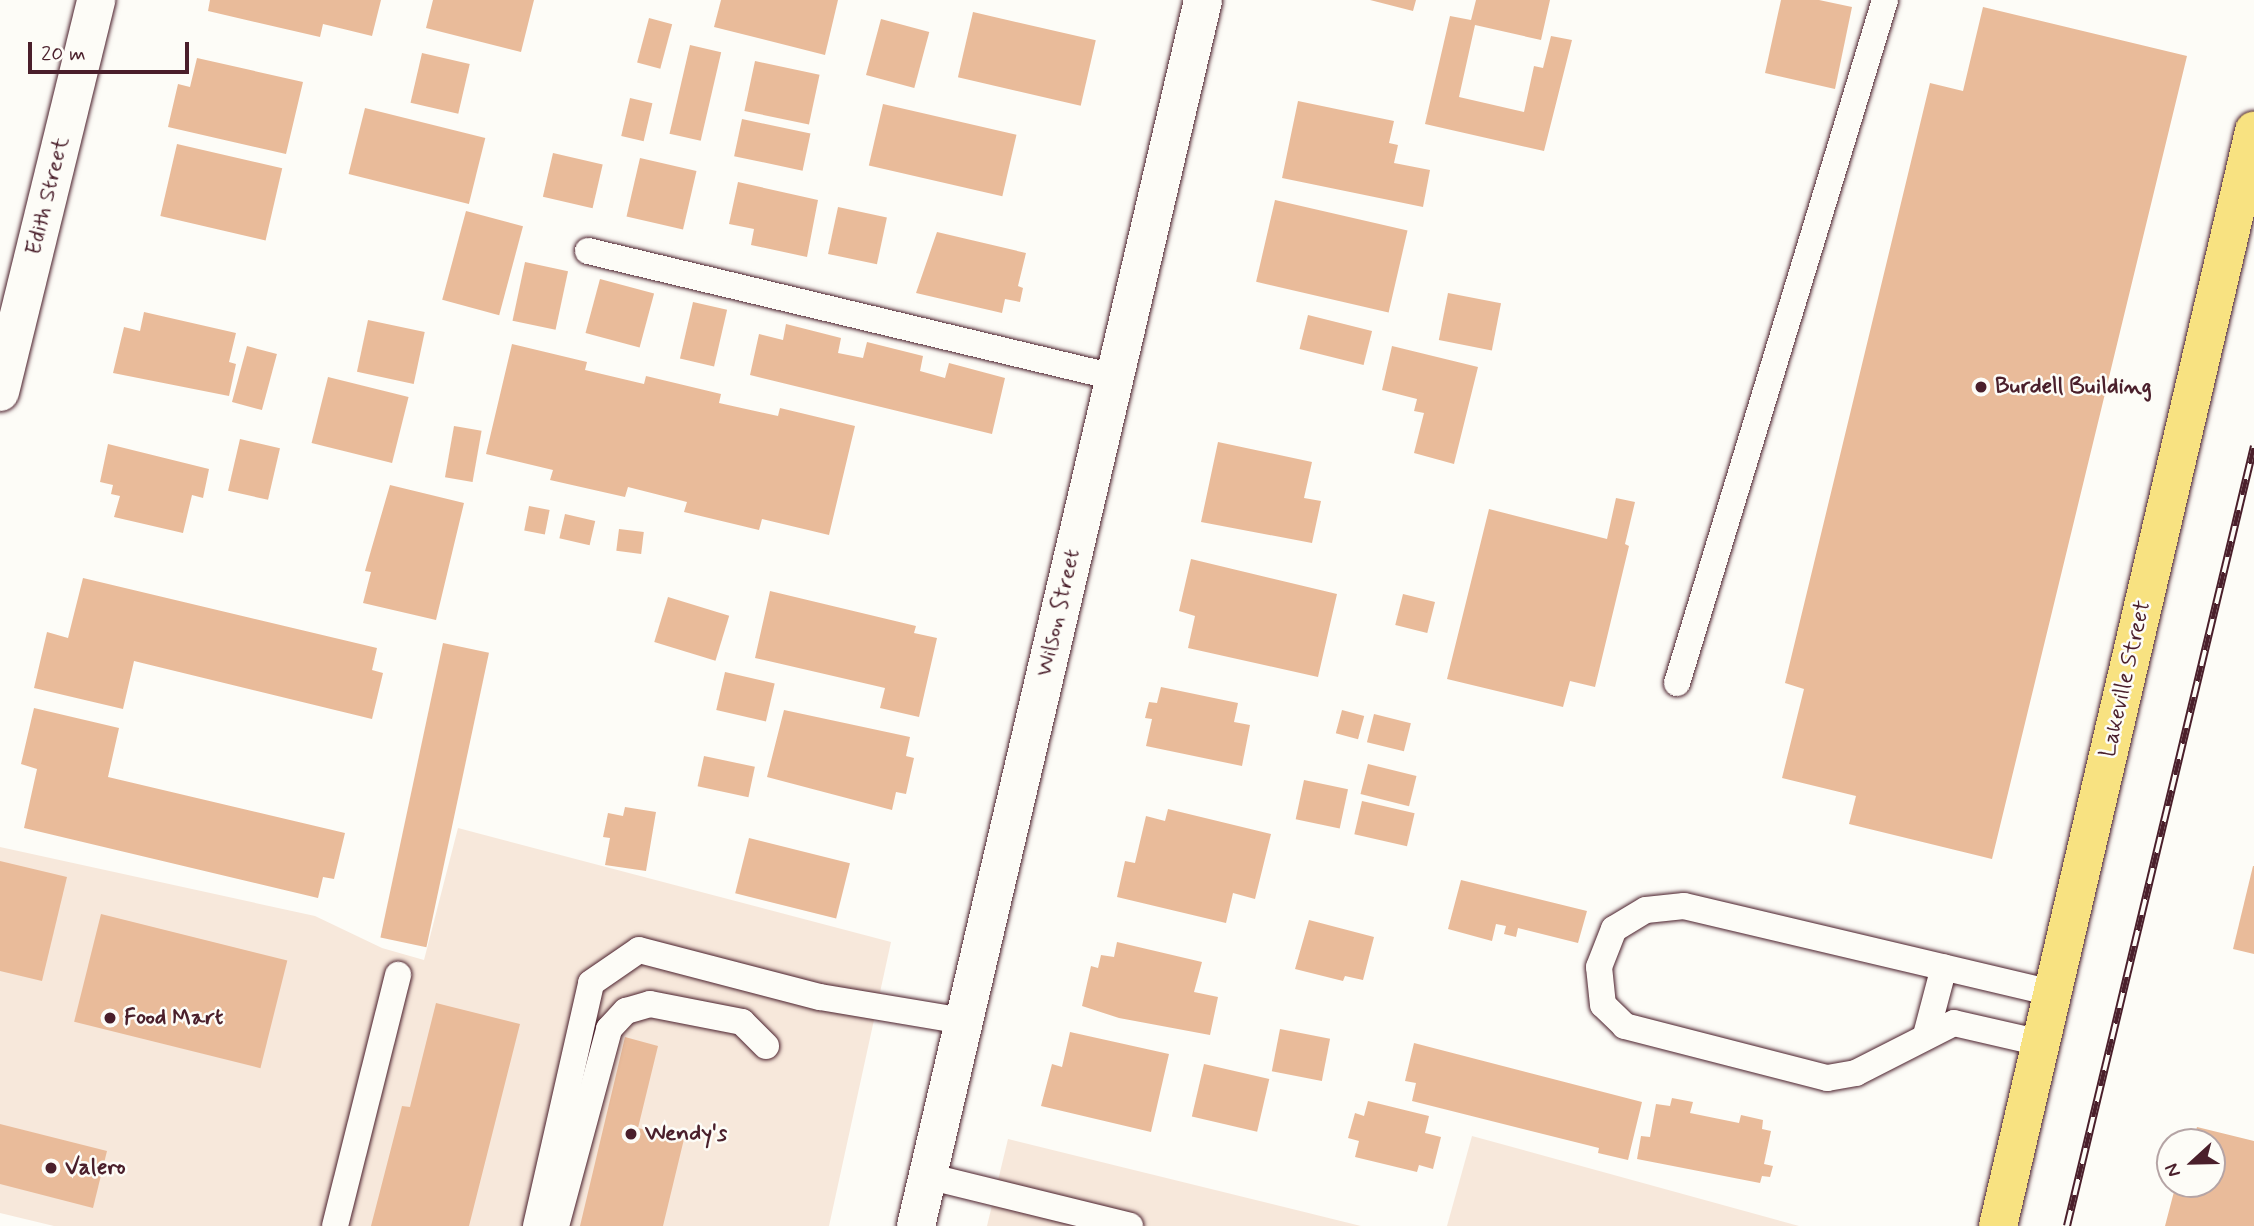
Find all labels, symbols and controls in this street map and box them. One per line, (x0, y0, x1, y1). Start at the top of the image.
scale bar (32, 28, 192, 72)
text: 20 m (41, 40, 86, 68)
street label: Edith Street (20, 134, 76, 258)
place label: Burdell Building (1995, 373, 2146, 401)
marker: Burdell Building (1973, 379, 1989, 395)
street label: Wilson Street (1031, 545, 1087, 681)
street label: Lakeville Street (2095, 598, 2157, 760)
place label: Food Mart (124, 1004, 225, 1032)
marker: Food Mart (102, 1010, 118, 1026)
place label: Wendy's (645, 1120, 727, 1148)
marker: Wendy's (623, 1126, 639, 1142)
north arrow (2156, 1128, 2226, 1198)
place label: Valero (65, 1154, 126, 1182)
marker: Valero (43, 1160, 59, 1176)
text: N (2159, 1160, 2187, 1181)

